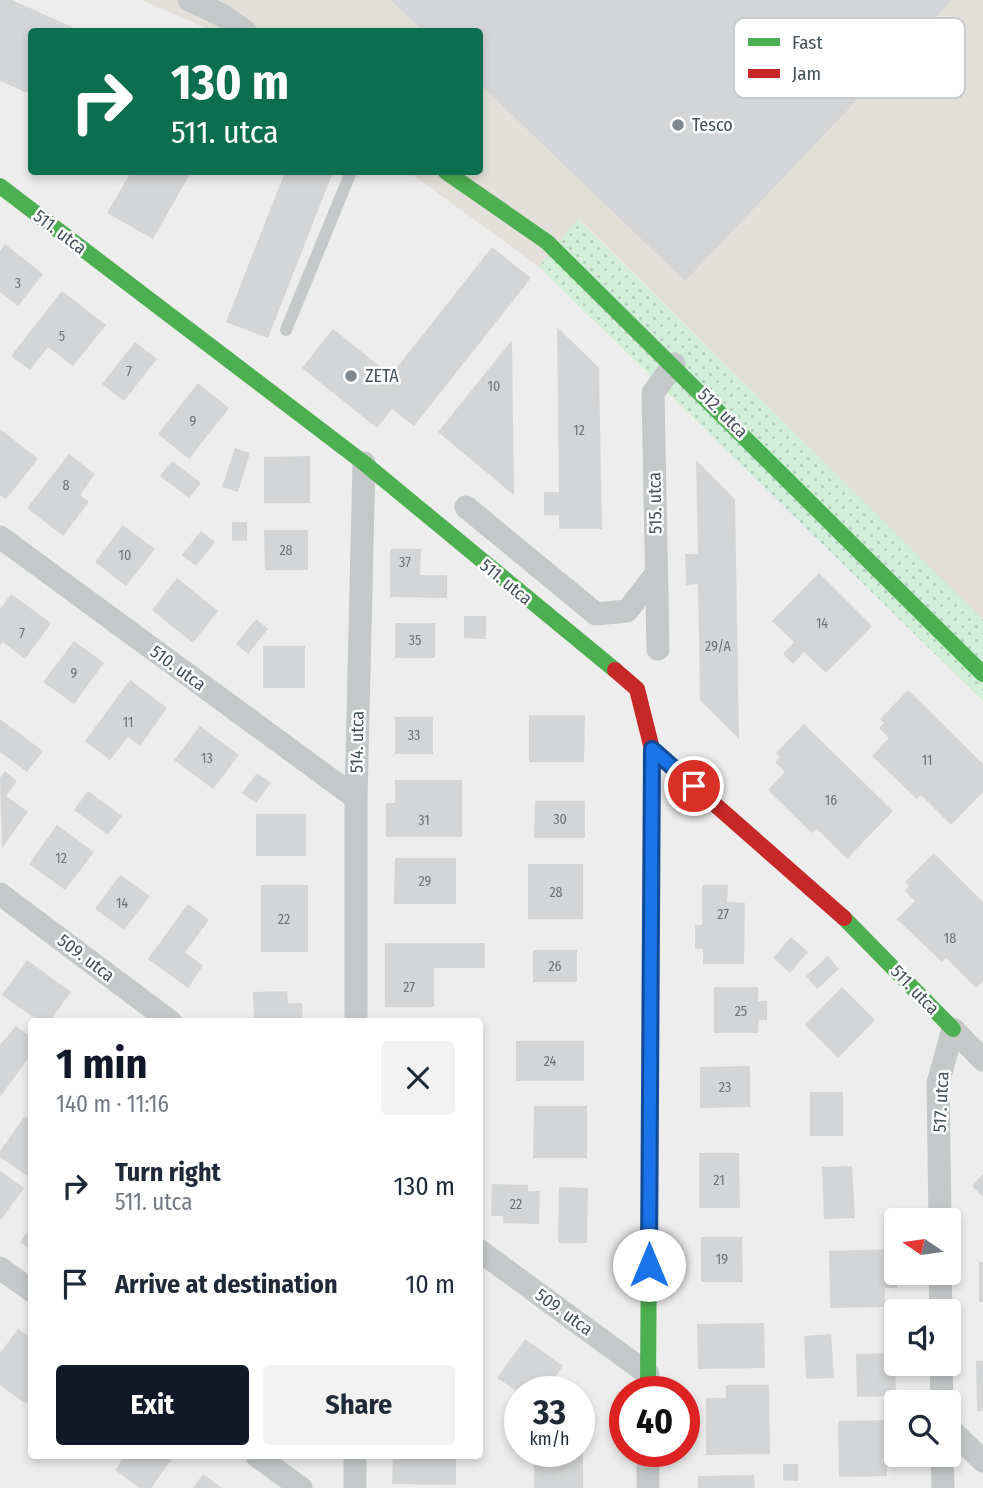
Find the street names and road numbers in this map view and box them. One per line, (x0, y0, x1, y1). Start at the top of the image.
street label: 511. utca (29, 205, 91, 259)
street label: 512. utca (693, 383, 753, 443)
street label: 515. utca (643, 472, 667, 534)
street label: 511. utca (476, 554, 537, 610)
street label: 510. utca (146, 641, 210, 696)
street label: 514. utca (345, 710, 369, 773)
street label: 509. utca (53, 929, 119, 987)
street label: 511. utca (886, 961, 944, 1020)
street label: 517. utca (928, 1071, 954, 1133)
street label: 509. utca (531, 1284, 597, 1340)

